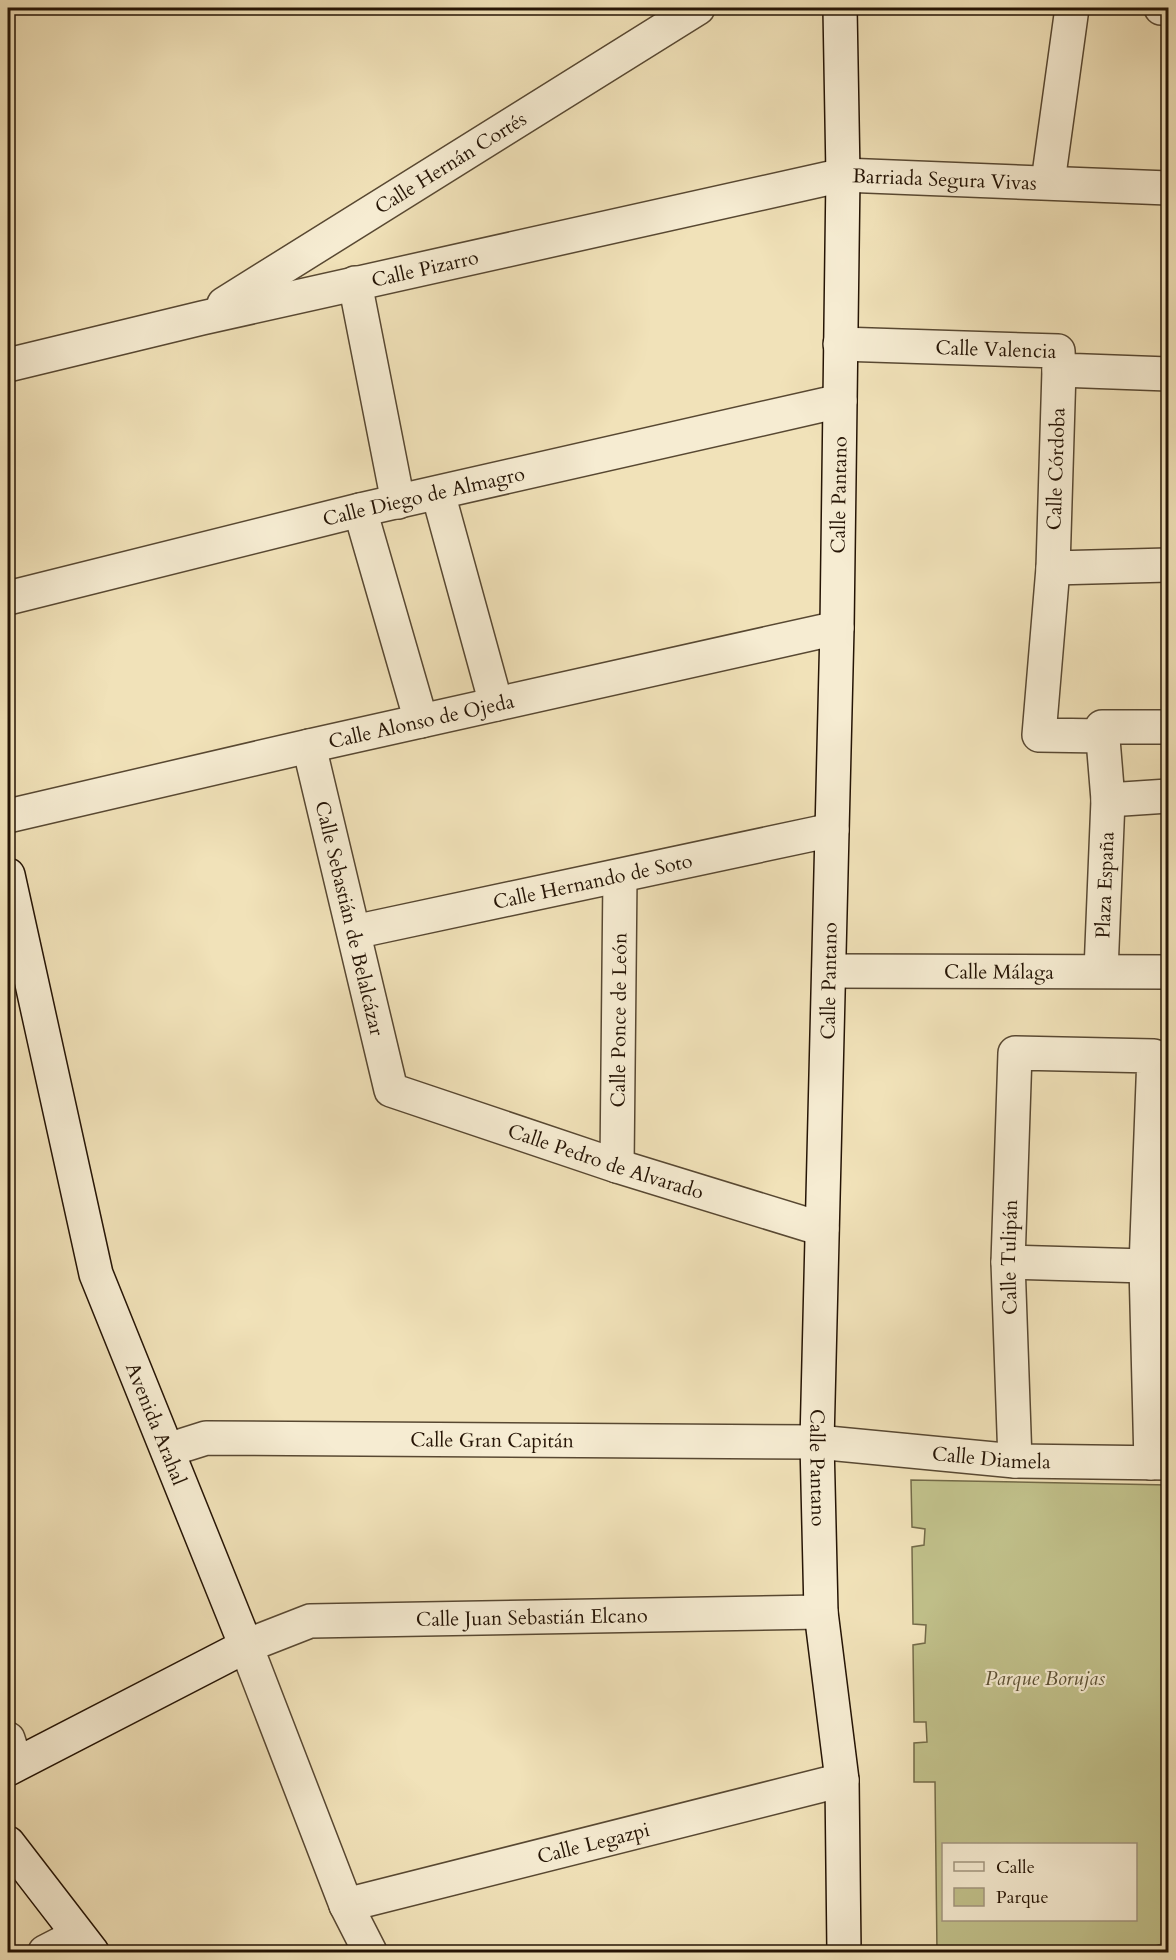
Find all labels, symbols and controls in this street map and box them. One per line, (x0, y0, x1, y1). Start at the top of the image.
street label: Calle Hernán Cortés (370, 105, 531, 220)
street label: Barriada Segura Vivas (852, 162, 1037, 196)
street label: Calle Pizarro (369, 243, 481, 293)
street label: Calle Valencia (935, 334, 1057, 364)
street label: Calle Córdoba (1040, 407, 1072, 531)
street label: Calle Pantano (824, 436, 854, 554)
street label: Calle Diego de Almagro (320, 460, 527, 532)
street label: Calle Alonso de Ojeda (326, 687, 517, 755)
street label: Calle Sebastián de Belalcázar (309, 798, 391, 1039)
street label: Plaza España (1089, 831, 1120, 939)
street label: Calle Hernando de Soto (491, 847, 695, 915)
street label: Calle Pantano (814, 922, 844, 1040)
street label: Calle Ponce de León (604, 932, 633, 1108)
street label: Calle Málaga (944, 958, 1054, 985)
street label: Calle Pedro de Alvarado (504, 1117, 707, 1205)
street label: Calle Tulipán (994, 1198, 1024, 1315)
street label: Avenida Arahal (120, 1358, 193, 1489)
street label: Calle Pantano (803, 1409, 832, 1527)
street label: Calle Gran Capitán (410, 1426, 575, 1454)
street label: Calle Diamela (931, 1440, 1051, 1475)
street label: Calle Juan Sebastián Elcano (416, 1602, 648, 1633)
park label: Parque Borujas (985, 1665, 1105, 1692)
street label: Calle Legazpi (534, 1815, 653, 1870)
legend (942, 1843, 1137, 1921)
text: Calle (996, 1855, 1035, 1880)
text: Parque (996, 1885, 1049, 1910)

